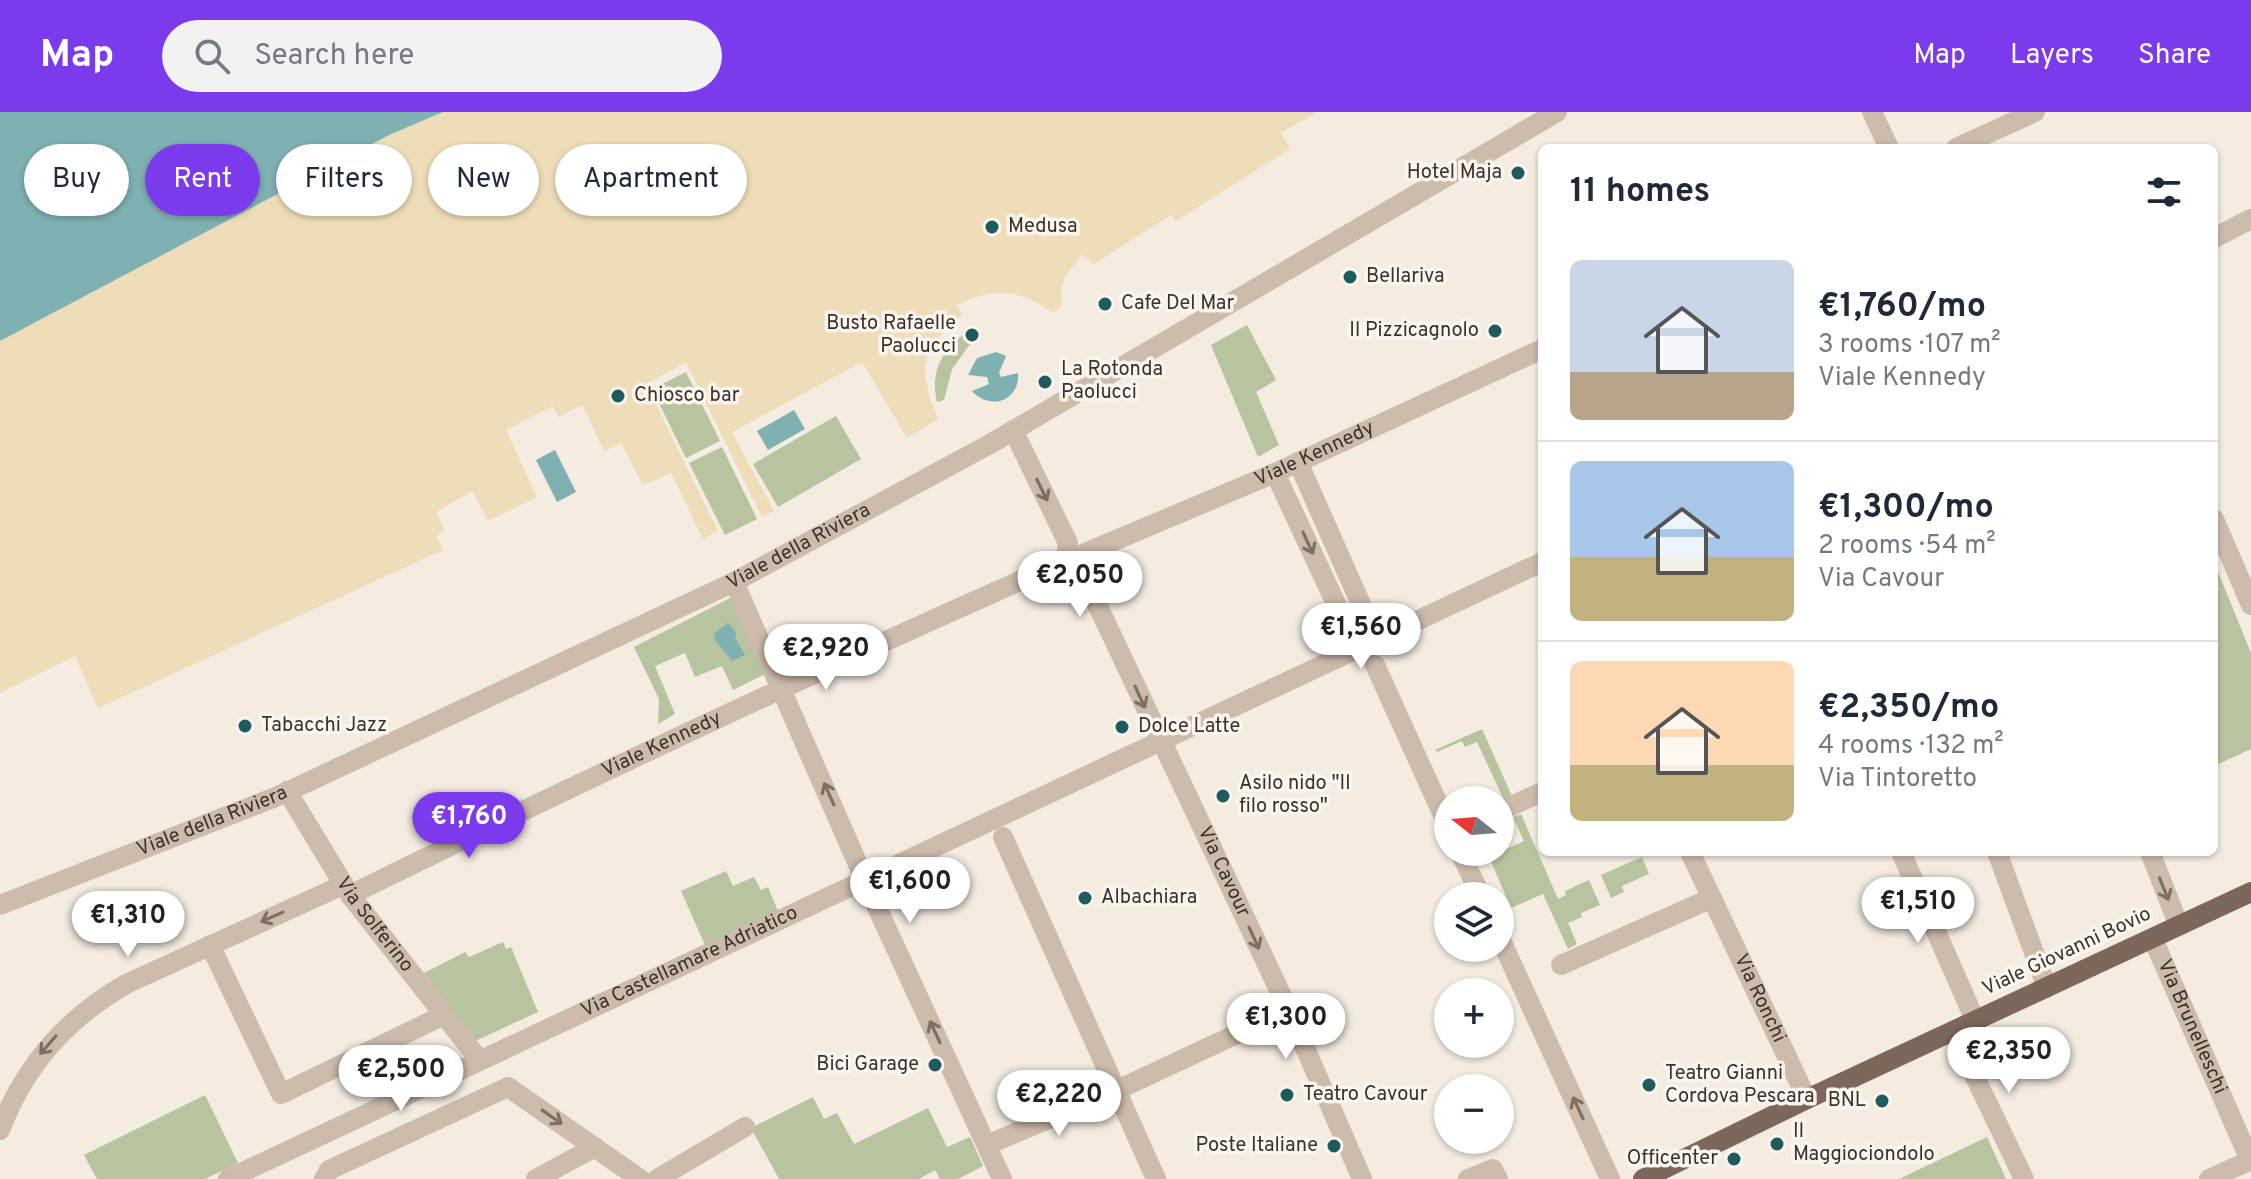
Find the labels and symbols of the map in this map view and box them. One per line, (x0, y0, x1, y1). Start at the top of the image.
place label: Hotel Maja (1407, 160, 1502, 186)
marker: Hotel Maja (1509, 164, 1527, 182)
place label: Medusa (1008, 214, 1077, 240)
marker: Medusa (983, 218, 1001, 236)
place label: Bellariva (1366, 264, 1444, 290)
marker: Bellariva (1341, 268, 1359, 286)
place label: Cafe Del Mar (1121, 291, 1234, 317)
marker: Cafe Del Mar (1096, 295, 1114, 313)
place label: Busto Rafaelle Paolucci (826, 311, 956, 360)
place label: Il Pizzicagnolo (1349, 318, 1479, 344)
marker: Il Pizzicagnolo (1486, 322, 1504, 340)
marker: Busto Rafaelle Paolucci (963, 326, 981, 344)
place label: La Rotonda Paolucci (1061, 357, 1163, 406)
marker: La Rotonda Paolucci (1036, 373, 1054, 391)
place label: Chiosco bar (634, 383, 740, 409)
marker: Chiosco bar (609, 387, 627, 405)
street label: Viale Kennedy (1251, 416, 1379, 493)
one-way arrow (1035, 478, 1050, 502)
street label: Viale della Riviera (722, 498, 875, 596)
one-way arrow (1301, 531, 1316, 555)
pin: €2,050 (1015, 551, 1145, 619)
pin: €1,560 (1296, 603, 1426, 671)
pin: €2,920 (761, 624, 891, 692)
one-way arrow (1133, 684, 1148, 708)
street label: Viale Kennedy (598, 706, 726, 784)
place label: Tabacchi Jazz (261, 713, 387, 739)
place label: Dolce Latte (1138, 714, 1240, 740)
marker: Tabacchi Jazz (236, 717, 254, 735)
marker: Dolce Latte (1113, 718, 1131, 736)
place label: Asilo nido "Il filo rosso" (1239, 771, 1350, 820)
street label: Viale della Riviera (133, 780, 292, 863)
one-way arrow (821, 782, 836, 806)
north arrow (1434, 786, 1514, 866)
marker: Asilo nido "Il filo rosso" (1214, 787, 1232, 805)
pin: €1,760 (404, 792, 534, 860)
street label: Via Cavour (1191, 822, 1256, 922)
pin: €1,600 (845, 857, 975, 925)
street label: Via Solferino (329, 872, 419, 978)
one-way arrow (2158, 876, 2172, 901)
pin: €1,510 (1853, 877, 1983, 945)
place label: Albachiara (1101, 885, 1197, 911)
marker: Albachiara (1076, 889, 1094, 907)
pin: €1,310 (63, 891, 193, 959)
street label: Via Castellamare Adriatico (577, 900, 802, 1024)
street label: Viale Giovanni Bovio (1978, 901, 2156, 1003)
one-way arrow (260, 910, 284, 925)
one-way arrow (1247, 926, 1262, 950)
street label: Via Ronchi (1727, 950, 1791, 1047)
street label: Via Brunelleschi (2151, 956, 2233, 1098)
pin: €1,300 (1221, 993, 1351, 1061)
one-way arrow (927, 1020, 942, 1044)
pin: €2,350 (1944, 1027, 2074, 1095)
one-way arrow (40, 1035, 58, 1055)
pin: €2,500 (336, 1045, 466, 1113)
place label: Bici Garage (816, 1052, 919, 1078)
marker: Bici Garage (926, 1056, 944, 1074)
place label: Teatro Gianni Cordova Pescara (1665, 1061, 1815, 1110)
pin: €2,220 (994, 1070, 1124, 1138)
marker: Teatro Gianni Cordova Pescara (1640, 1076, 1658, 1094)
place label: Teatro Cavour (1303, 1082, 1428, 1108)
marker: Teatro Cavour (1278, 1086, 1296, 1104)
place label: BNL (1828, 1088, 1866, 1114)
marker: BNL (1873, 1092, 1891, 1110)
one-way arrow (1569, 1096, 1584, 1121)
one-way arrow (540, 1109, 562, 1125)
place label: Il Maggiociondolo (1793, 1119, 1935, 1168)
place label: Poste Italiane (1195, 1133, 1318, 1159)
marker: Il Maggiociondolo (1768, 1135, 1786, 1153)
marker: Poste Italiane (1325, 1137, 1343, 1155)
place label: Officenter (1627, 1146, 1718, 1172)
marker: Officenter (1725, 1150, 1743, 1168)

